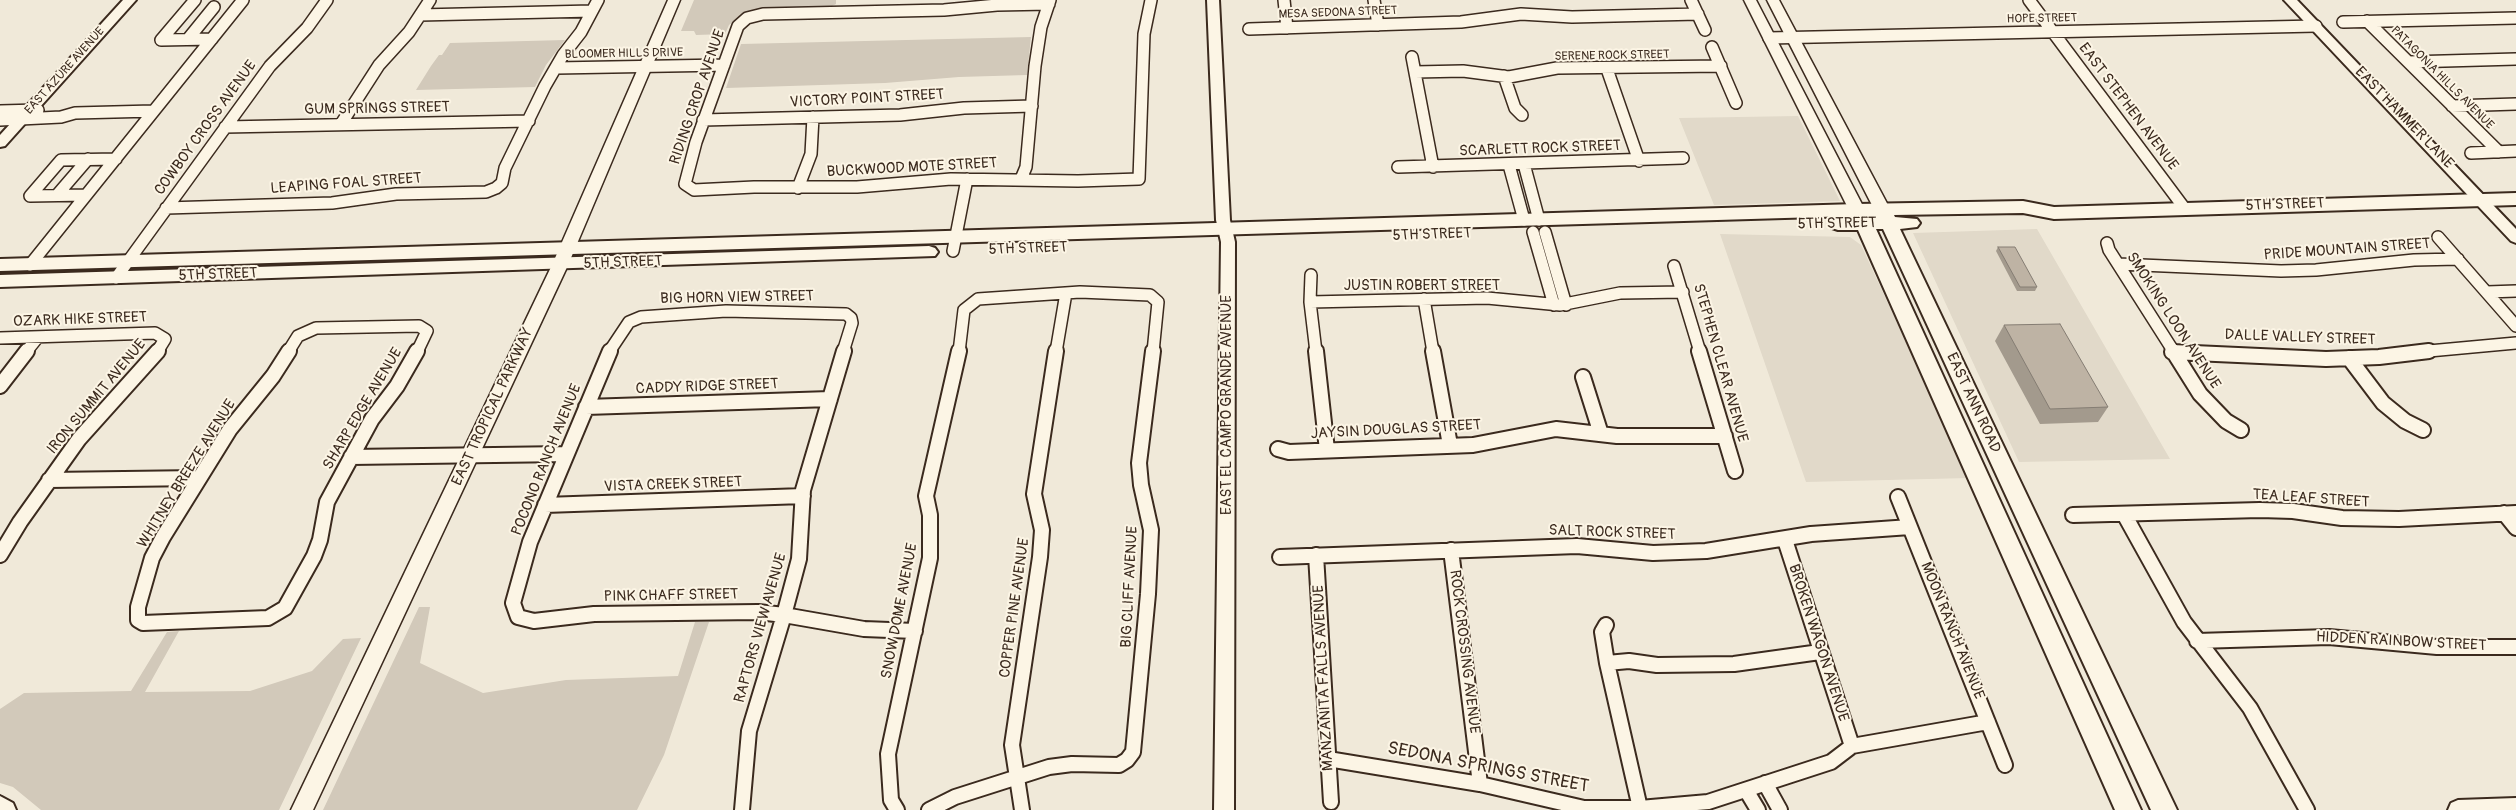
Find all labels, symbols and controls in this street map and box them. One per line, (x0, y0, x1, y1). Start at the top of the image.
street label: MESA SEDONA STREET (1278, 4, 1398, 22)
street label: HOPE STREET (2007, 11, 2077, 27)
street label: PATAGONIA HILLS AVENUE (2387, 23, 2497, 133)
street label: EAST AZURE AVENUE (22, 24, 108, 118)
street label: RIDING CROP AVENUE (666, 27, 730, 167)
street label: EAST STEPHEN AVENUE (2074, 40, 2182, 174)
street label: BLOOMER HILLS DRIVE (565, 46, 683, 62)
street label: SERENE ROCK STREET (1554, 48, 1670, 64)
street label: COWBOY CROSS AVENUE (151, 57, 261, 199)
street label: EAST HAMMER LANE (2351, 63, 2457, 173)
street label: VICTORY POINT STREET (789, 86, 945, 112)
street label: GUM SPRINGS STREET (304, 99, 450, 119)
street label: SCARLETT ROCK STREET (1459, 137, 1621, 161)
street label: BUCKWOOD MOTE STREET (826, 155, 998, 181)
street label: LEAPING FOAL STREET (270, 170, 422, 198)
street label: 5TH STREET (2245, 195, 2325, 215)
street label: 5TH STREET (1797, 214, 1877, 234)
street label: 5TH STREET (1392, 225, 1472, 245)
street label: PRIDE MOUNTAIN STREET (2263, 235, 2431, 265)
street label: 5TH STREET (988, 239, 1068, 259)
street label: SMOKING LOON AVENUE (2122, 249, 2224, 393)
street label: 5TH STREET (583, 253, 663, 273)
street label: 5TH STREET (178, 265, 258, 285)
street label: JUSTIN ROBERT STREET (1344, 277, 1500, 295)
street label: STEPHEN CLEAR AVENUE (1689, 282, 1751, 444)
street label: BIG HORN VIEW STREET (660, 288, 814, 308)
street label: EAST EL CAMPO GRANDE AVENUE (1218, 295, 1236, 515)
street label: OZARK HIKE STREET (13, 309, 147, 331)
street label: EAST TROPICAL PARKWAY (448, 325, 538, 489)
street label: DALLE VALLEY STREET (2224, 326, 2376, 350)
street label: IRON SUMMIT AVENUE (44, 336, 150, 458)
street label: SHARP EDGE AVENUE (319, 345, 407, 473)
street label: EAST ANN ROAD (1942, 350, 2004, 456)
street label: CADDY RIDGE STREET (635, 376, 779, 398)
street label: POCONO RANCH AVENUE (508, 381, 586, 539)
street label: WHITNEY BREEZE AVENUE (134, 396, 240, 552)
street label: JAYSIN DOUGLAS STREET (1310, 417, 1482, 443)
street label: VISTA CREEK STREET (604, 474, 742, 496)
street label: TEA LEAF STREET (2252, 486, 2370, 512)
street label: SALT ROCK STREET (1548, 522, 1676, 544)
street label: BIG CLIFF AVENUE (1118, 526, 1142, 648)
street label: COPPER PINE AVENUE (996, 537, 1034, 679)
street label: SNOW DOME AVENUE (878, 542, 922, 680)
street label: RAPTORS VIEW AVENUE (731, 551, 791, 705)
street label: MOON RANCH AVENUE (1916, 560, 1988, 702)
street label: BROKEN WAGON AVENUE (1784, 562, 1852, 724)
street label: ROCK CROSSING AVENUE (1445, 569, 1483, 735)
street label: MANZANITA FALLS AVENUE (1310, 585, 1338, 771)
street label: PINK CHAFF STREET (604, 586, 738, 606)
street label: HIDDEN RAINBOW STREET (2315, 629, 2487, 655)
street label: SEDONA SPRINGS STREET (1386, 738, 1590, 798)

